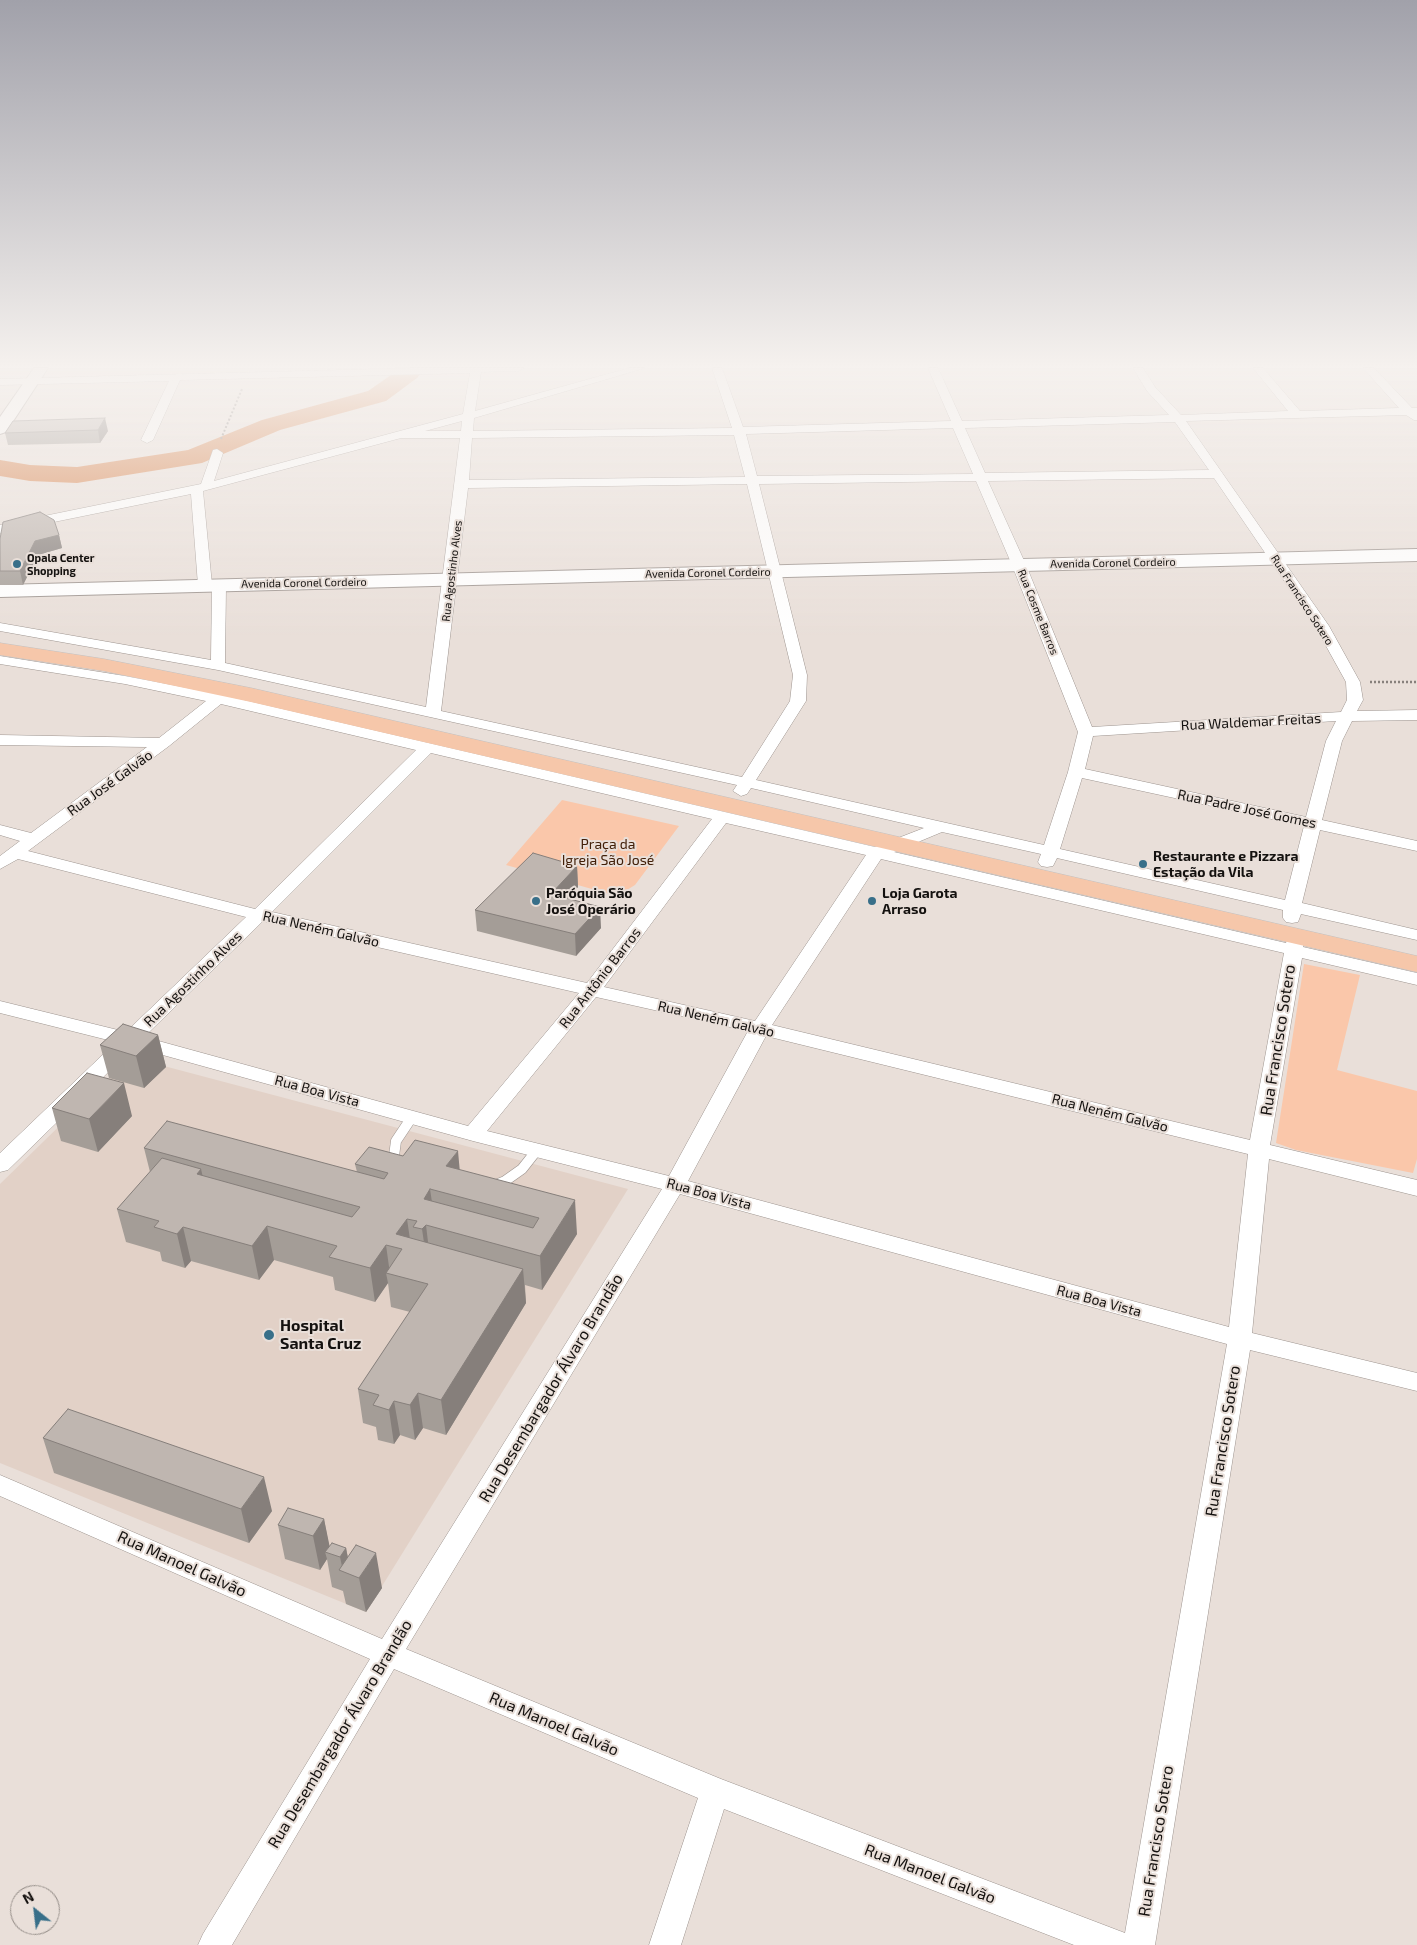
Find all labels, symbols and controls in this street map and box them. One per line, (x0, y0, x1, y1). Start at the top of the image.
street label: Rua Agostinho Alves (439, 520, 465, 622)
place label: Opala Center Shopping (27, 551, 94, 577)
street label: Rua Francisco Sotero (1268, 552, 1336, 648)
street label: Avenida Coronel Cordeiro (1050, 555, 1176, 571)
marker: Opala Center Shopping (11, 558, 23, 570)
street label: Avenida Coronel Cordeiro (645, 565, 771, 581)
street label: Rua Cosme Barros (1015, 567, 1061, 657)
street label: Avenida Coronel Cordeiro (241, 575, 367, 591)
street label: Rua Waldemar Freitas (1180, 710, 1322, 734)
street label: Rua José Galvão (64, 746, 156, 820)
street label: Rua Padre José Gomes (1176, 786, 1318, 832)
park label: Praça da Igreja São José (562, 836, 654, 869)
place label: Restaurante e Pizzara Estação da Vila (1153, 848, 1298, 880)
marker: Restaurante e Pizzara Estação da Vila (1137, 858, 1149, 870)
place label: Paróquia São José Operário (546, 885, 636, 918)
place label: Loja Garota Arraso (882, 885, 957, 918)
marker: Paróquia São José Operário (530, 895, 542, 907)
marker: Loja Garota Arraso (866, 895, 878, 907)
street label: Rua Neném Galvão (261, 907, 381, 951)
street label: Rua Antônio Barros (556, 924, 644, 1032)
street label: Rua Agostinho Alves (141, 928, 245, 1030)
street label: Rua Francisco Sotero (1257, 963, 1299, 1117)
street label: Rua Neném Galvão (656, 997, 776, 1041)
street label: Rua Boa Vista (273, 1072, 361, 1110)
street label: Rua Neném Galvão (1050, 1090, 1170, 1136)
street label: Rua Boa Vista (665, 1175, 753, 1213)
street label: Rua Desembargador Álvaro Brandão (475, 1270, 627, 1506)
street label: Rua Boa Vista (1055, 1282, 1143, 1320)
place label: Hospital Santa Cruz (280, 1316, 361, 1354)
marker: Hospital Santa Cruz (262, 1328, 276, 1342)
street label: Rua Francisco Sotero (1202, 1364, 1244, 1518)
street label: Rua Manoel Galvão (115, 1527, 249, 1601)
street label: Rua Desembargador Álvaro Brandão (264, 1616, 416, 1852)
street label: Rua Manoel Galvão (486, 1688, 622, 1760)
street label: Rua Francisco Sotero (1135, 1764, 1177, 1918)
street label: Rua Manoel Galvão (862, 1840, 998, 1908)
north arrow (10, 1885, 60, 1935)
text: N (19, 1887, 37, 1907)

